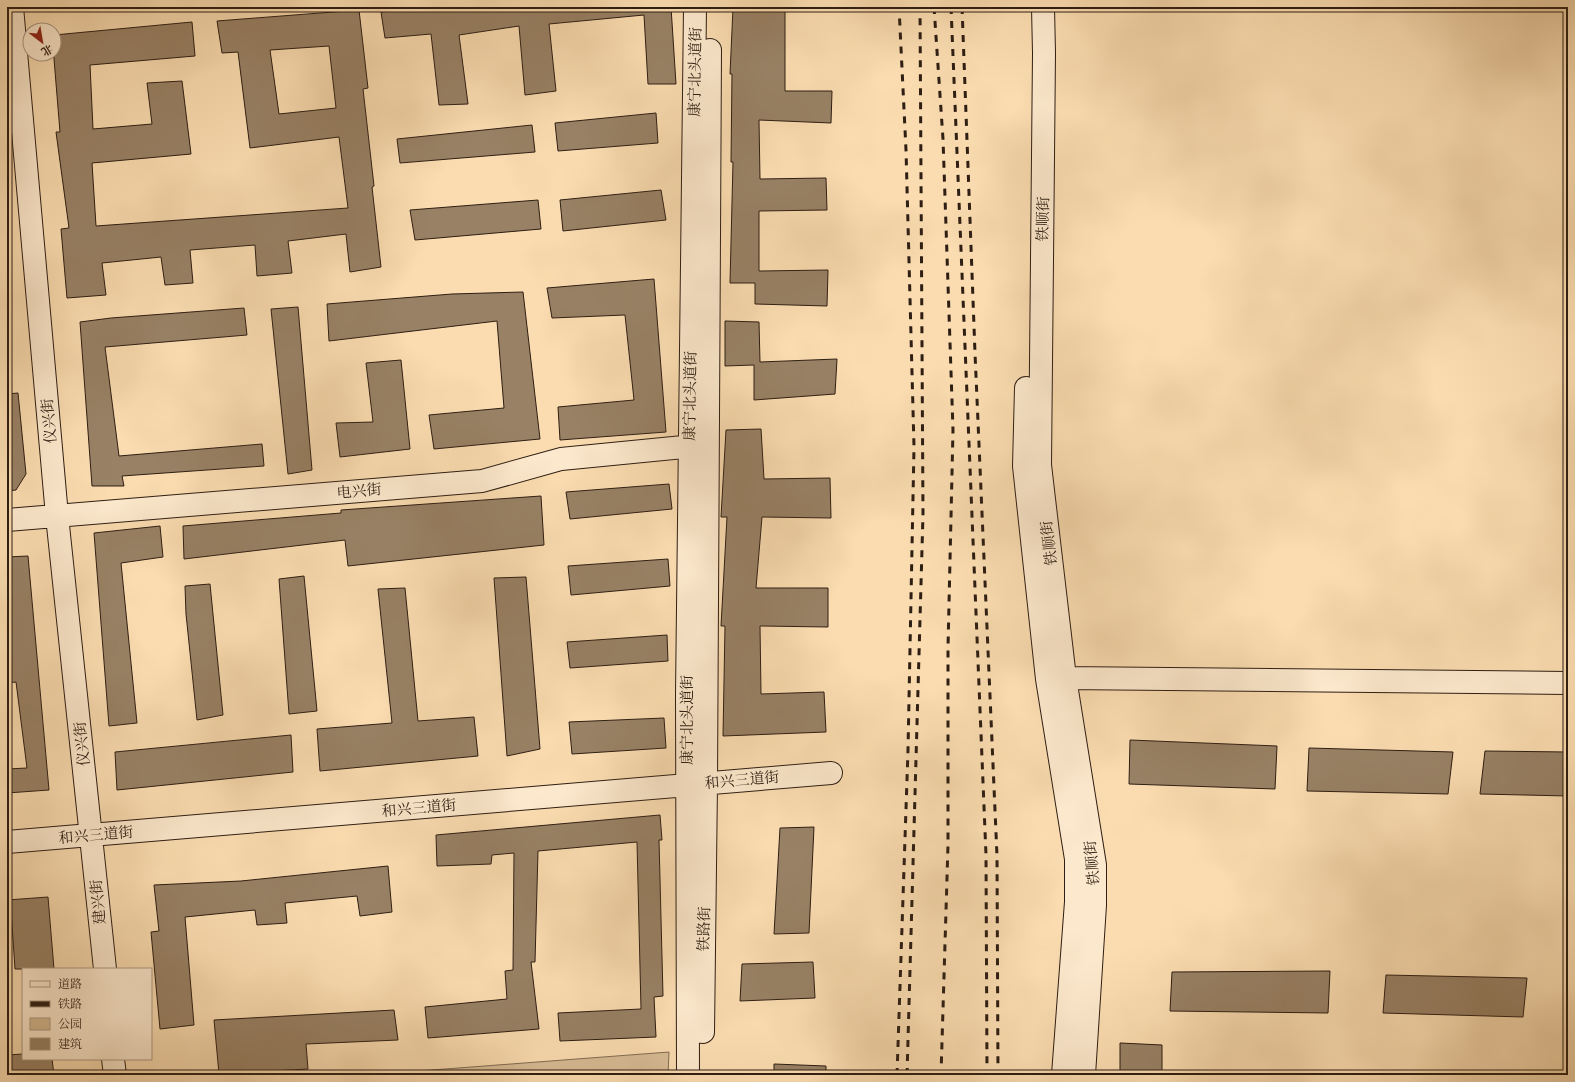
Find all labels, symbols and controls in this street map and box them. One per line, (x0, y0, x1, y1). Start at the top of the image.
north arrow (22, 22, 62, 62)
street label: 康宁北头道街 (685, 27, 706, 117)
text: 北 (38, 41, 55, 59)
street label: 铁顺街 (1034, 196, 1053, 242)
street label: 康宁北头道街 (680, 351, 701, 441)
street label: 仪兴街 (38, 398, 61, 444)
street label: 电兴街 (336, 480, 382, 503)
street label: 铁顺街 (1037, 519, 1062, 566)
street label: 康宁北头道街 (678, 675, 697, 765)
street label: 仪兴街 (71, 721, 94, 767)
street label: 和兴三道街 (704, 768, 780, 793)
street label: 和兴三道街 (381, 796, 457, 821)
street label: 和兴三道街 (58, 823, 134, 848)
street label: 铁顺街 (1081, 840, 1104, 886)
street label: 建兴街 (87, 879, 110, 925)
street label: 铁路街 (695, 906, 714, 952)
legend (22, 968, 152, 1060)
text: 道路 (58, 977, 82, 992)
text: 铁路 (58, 997, 82, 1012)
text: 公园 (58, 1017, 82, 1032)
text: 建筑 (58, 1037, 82, 1052)

